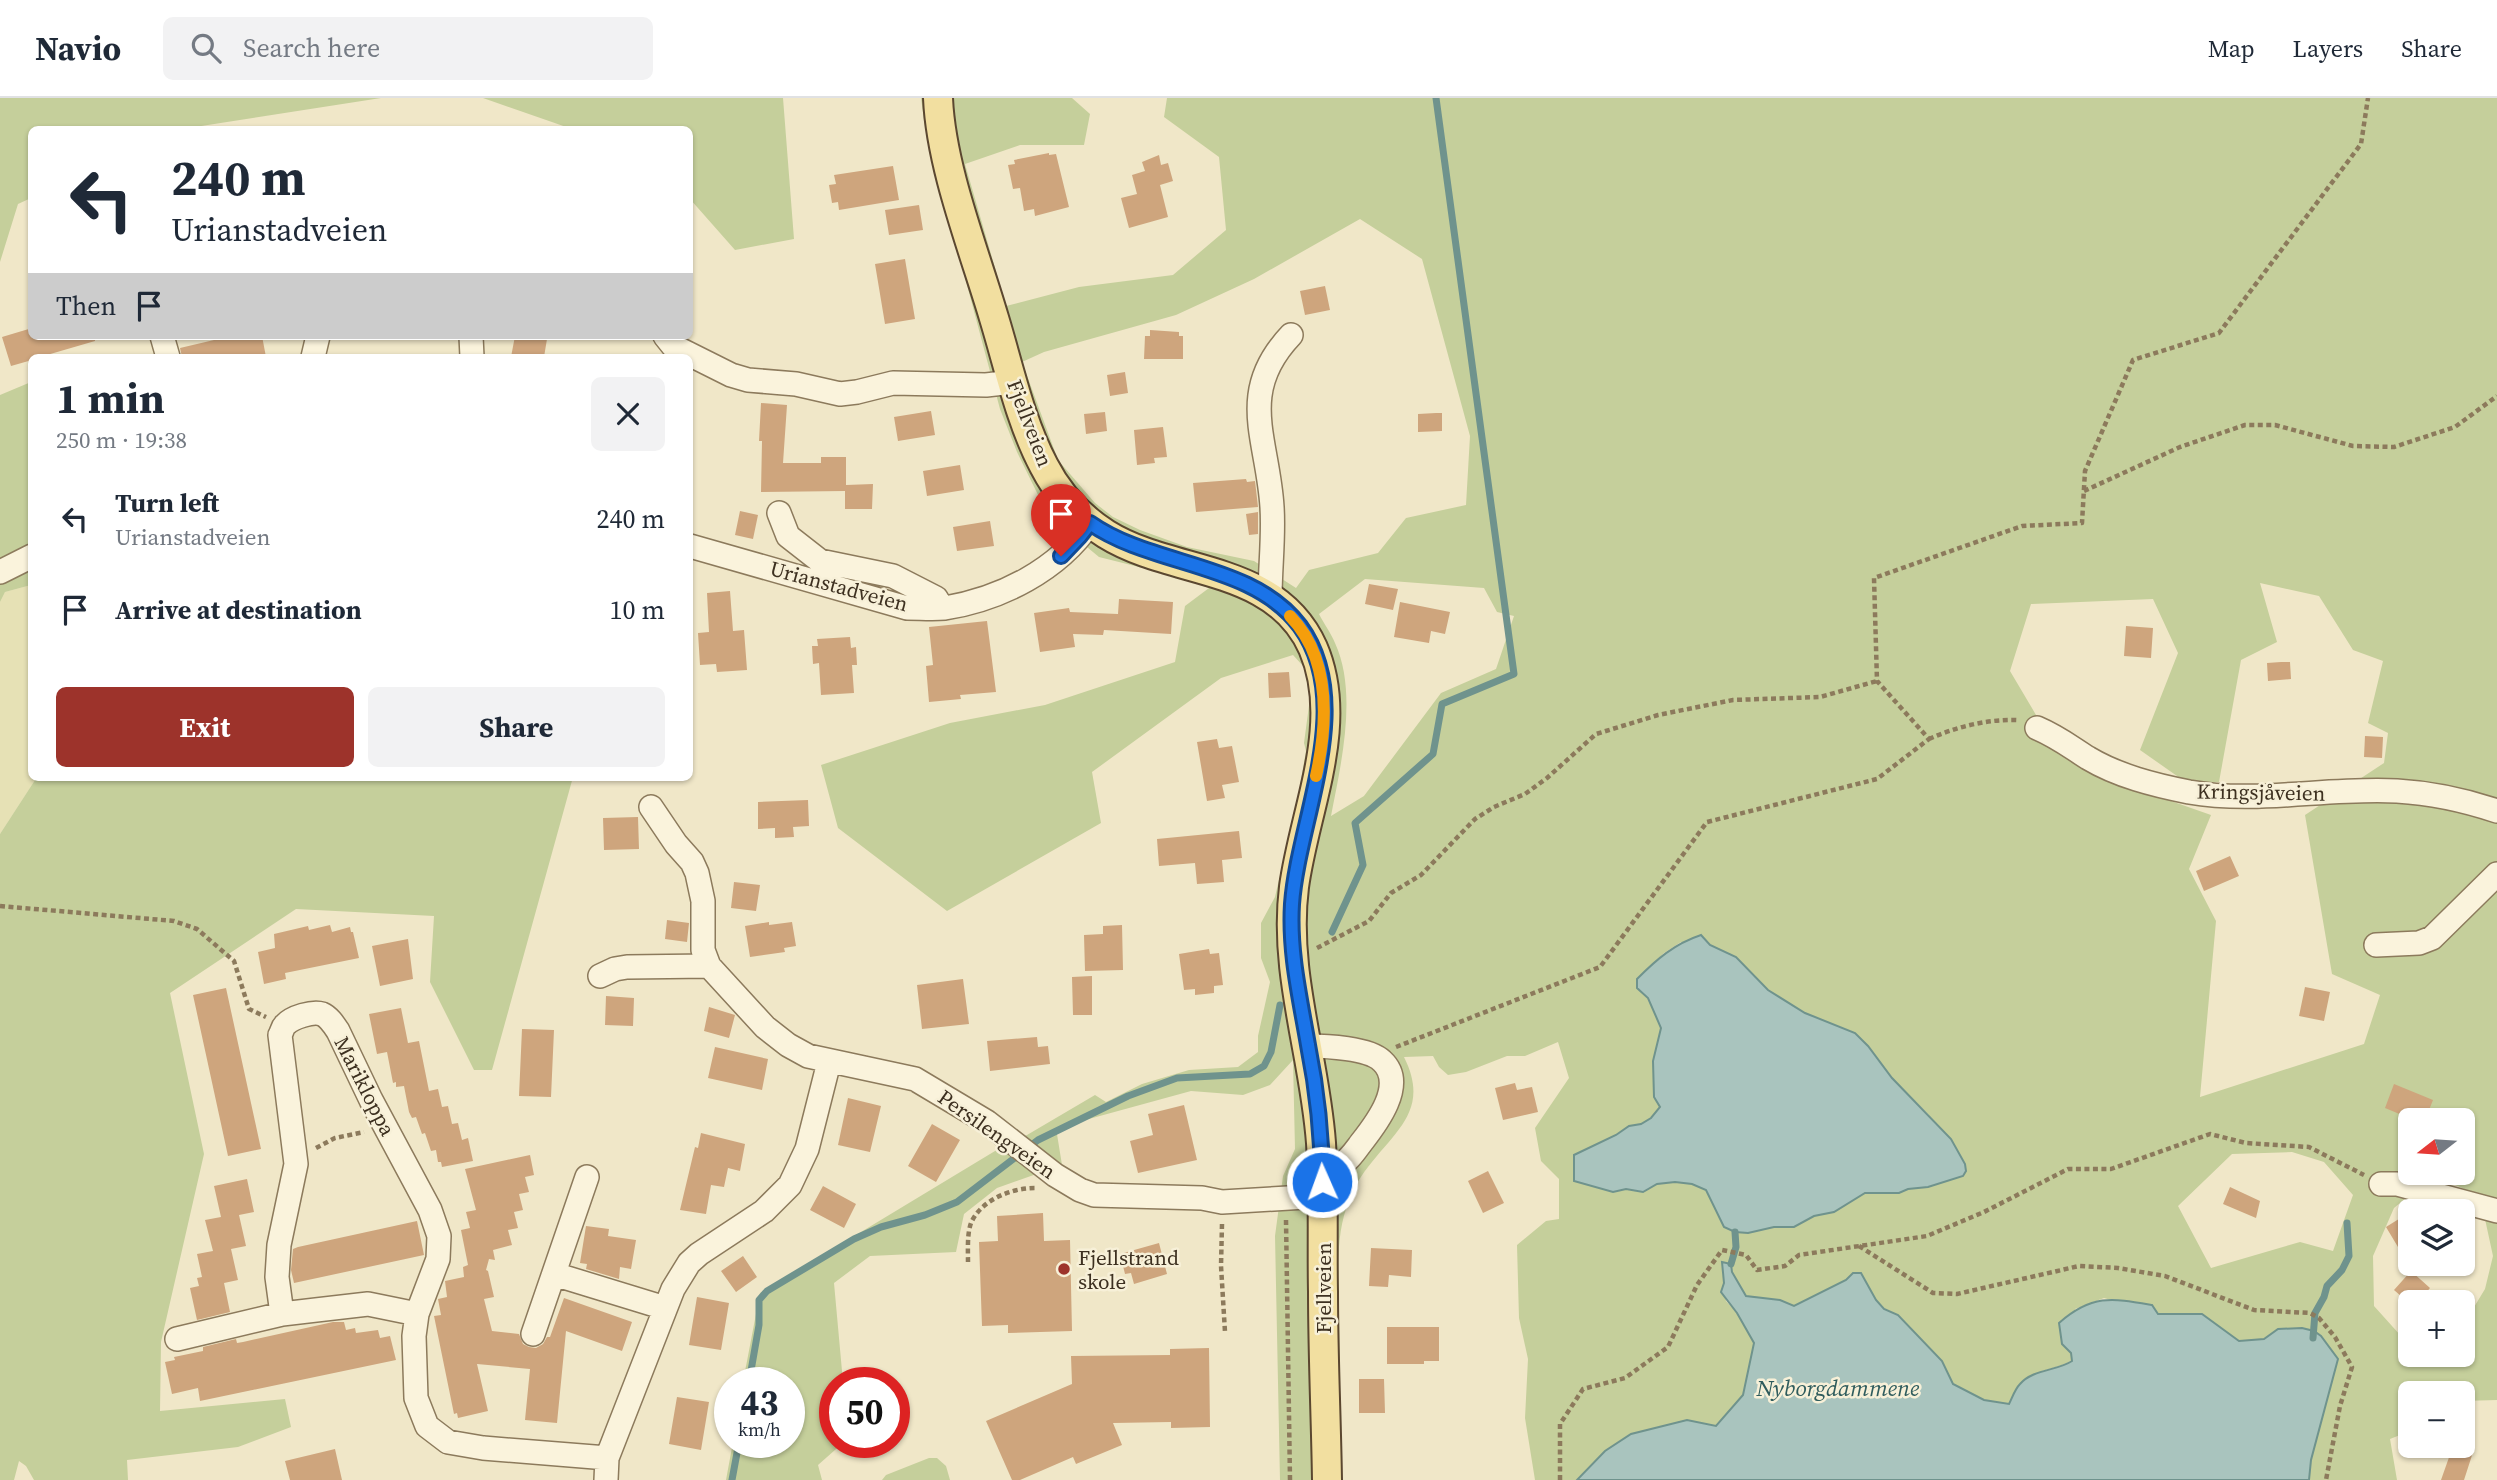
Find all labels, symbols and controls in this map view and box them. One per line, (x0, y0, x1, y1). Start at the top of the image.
search box (163, 17, 653, 80)
text: Navio (35, 26, 121, 71)
icon: search (187, 29, 225, 67)
text: Search here (243, 30, 380, 66)
text: Map (2208, 32, 2255, 65)
text: Layers (2293, 32, 2363, 65)
text: Share (2401, 32, 2462, 65)
text: 240 m (171, 144, 306, 211)
icon: left (56, 154, 147, 245)
text: Urianstadveien (171, 208, 387, 252)
icon: arrive (130, 287, 168, 325)
text: Then (56, 288, 116, 324)
text: 1 min (56, 369, 165, 427)
street label: Fjellveien (1000, 375, 1060, 471)
button: close (591, 377, 665, 451)
text: 250 m · 19:38 (56, 424, 187, 456)
pin (1031, 484, 1091, 556)
text: Turn left (115, 485, 219, 521)
icon: arrive (1042, 495, 1080, 533)
icon: left (56, 500, 94, 538)
text: 240 m (597, 501, 665, 537)
text: Urianstadveien (115, 521, 271, 553)
street label: Urianstadveien (767, 554, 912, 618)
icon: arrive (56, 591, 94, 629)
text: Arrive at destination (115, 592, 362, 628)
text: 10 m (610, 592, 665, 628)
button: Exit (56, 687, 354, 767)
button: Share (368, 687, 665, 767)
street label: Kringsjåveien (2196, 776, 2326, 808)
street label: Marikloppa (328, 1031, 403, 1141)
street label: Persilengveien (932, 1083, 1062, 1186)
north arrow (2398, 1108, 2474, 1185)
map controls (2398, 1108, 2475, 1458)
position arrow (1285, 1145, 1359, 1219)
button: layers (2398, 1199, 2475, 1276)
street label: Fjellveien (1309, 1242, 1338, 1334)
place label: Fjellstrand skole (1078, 1243, 1179, 1296)
marker: Fjellstrand skole (1056, 1261, 1072, 1277)
button: + (2398, 1290, 2475, 1367)
speed limit sign: 50 (819, 1367, 910, 1458)
water label: Nyborgdammene (1756, 1372, 1920, 1404)
text: 43 (741, 1379, 778, 1427)
button: − (2398, 1381, 2475, 1458)
text: km/h (738, 1417, 781, 1442)

